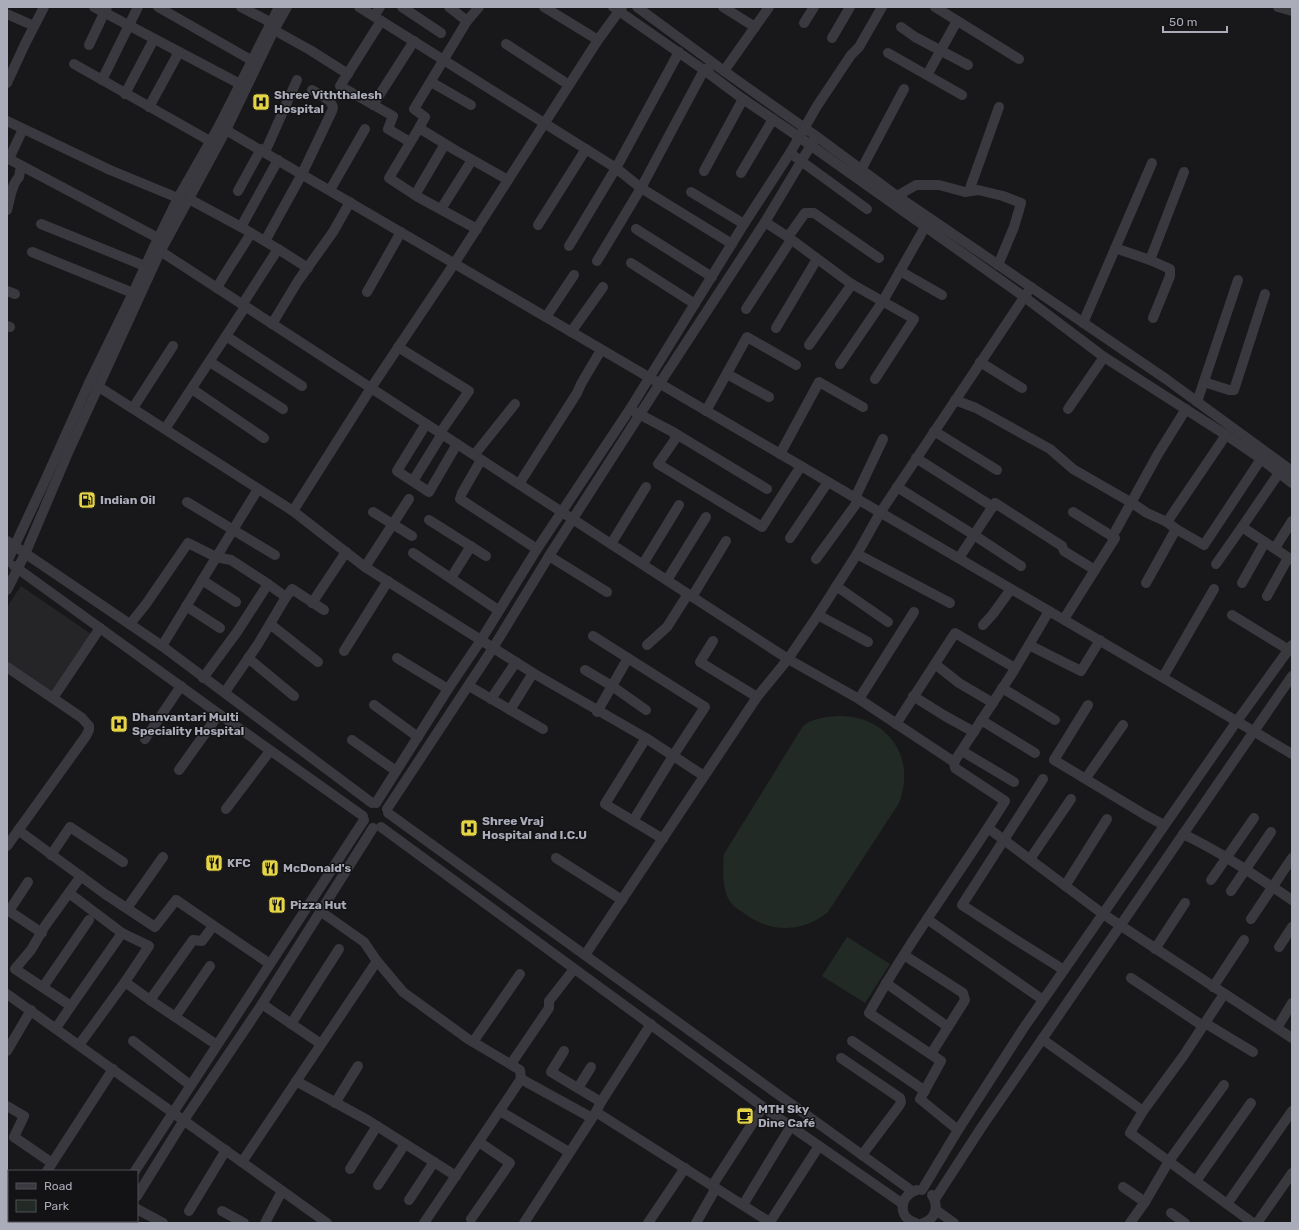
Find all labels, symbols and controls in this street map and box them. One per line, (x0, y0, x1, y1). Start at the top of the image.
scale bar (1163, 8, 1227, 34)
text: 50 m (1169, 15, 1197, 29)
place label: Shree Viththalesh Hospital (274, 88, 382, 116)
hospital icon: Shree Viththalesh Hospital (251, 92, 271, 112)
fuel station icon: Indian Oil (77, 490, 97, 510)
place label: Indian Oil (100, 493, 155, 507)
place label: Dhanvantari Multi Speciality Hospital (132, 710, 244, 738)
hospital icon: Dhanvantari Multi Speciality Hospital (109, 714, 129, 734)
place label: Shree Vraj Hospital and I.C.U (482, 814, 587, 842)
hospital icon: Shree Vraj Hospital and I.C.U (459, 818, 479, 838)
restaurant icon: KFC (204, 853, 224, 873)
place label: KFC (227, 856, 251, 870)
restaurant icon: McDonald's (260, 858, 280, 878)
place label: McDonald's (283, 861, 351, 875)
restaurant icon: Pizza Hut (267, 895, 287, 915)
place label: Pizza Hut (290, 898, 347, 912)
place label: MTH Sky Dine Café (758, 1102, 815, 1130)
cafe icon: MTH Sky Dine Café (735, 1106, 755, 1126)
legend (8, 1170, 138, 1222)
text: Road (44, 1179, 72, 1193)
text: Park (44, 1199, 70, 1213)

